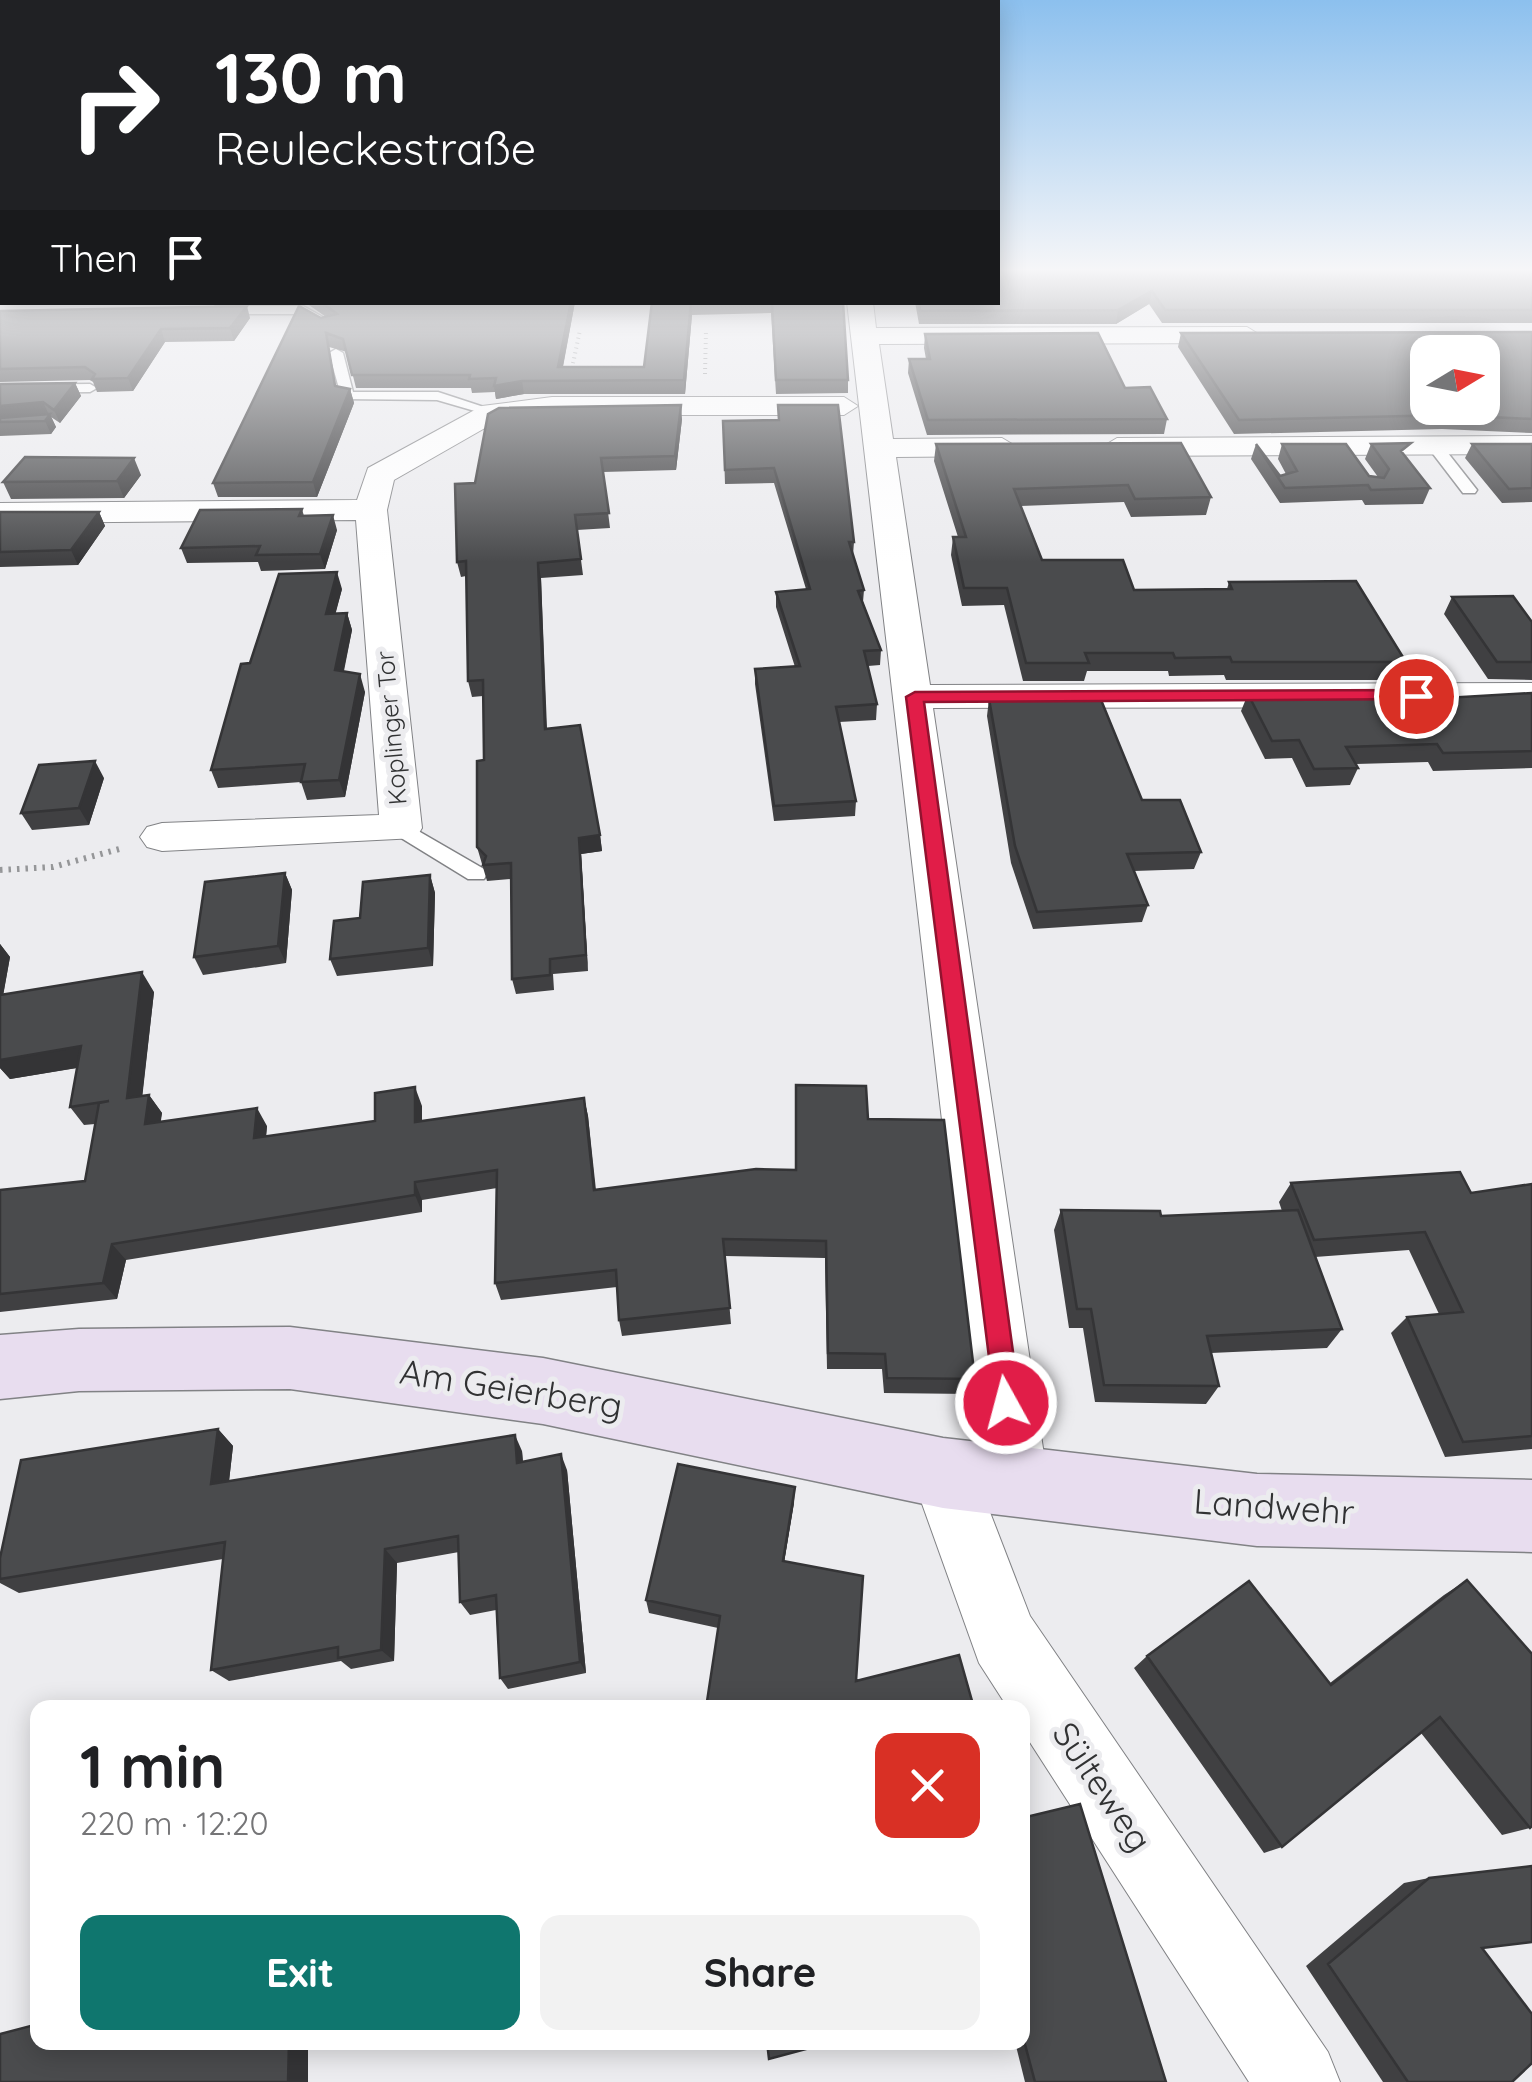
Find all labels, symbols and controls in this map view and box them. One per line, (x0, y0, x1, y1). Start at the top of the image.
text: 130 m (215, 33, 407, 121)
icon: right (50, 40, 180, 170)
text: Reuleckestraße (215, 120, 536, 176)
icon: arrive (158, 230, 213, 285)
text: Then (50, 234, 138, 282)
north arrow (1410, 335, 1500, 425)
map controls (1410, 335, 1500, 425)
street label: Koplinger Tor (368, 649, 413, 806)
pin (1374, 654, 1459, 739)
icon: arrive (1389, 669, 1444, 724)
street label: Am Geierberg (397, 1349, 626, 1427)
position arrow (954, 1351, 1058, 1455)
street label: Landwehr (1192, 1478, 1356, 1534)
street label: Sülteweg (1044, 1713, 1162, 1860)
text: 1 min (80, 1728, 225, 1803)
button: close (875, 1733, 980, 1838)
text: 220 m · 12:20 (80, 1803, 268, 1843)
button: Exit (80, 1915, 520, 2030)
button: Share (540, 1915, 980, 2030)

